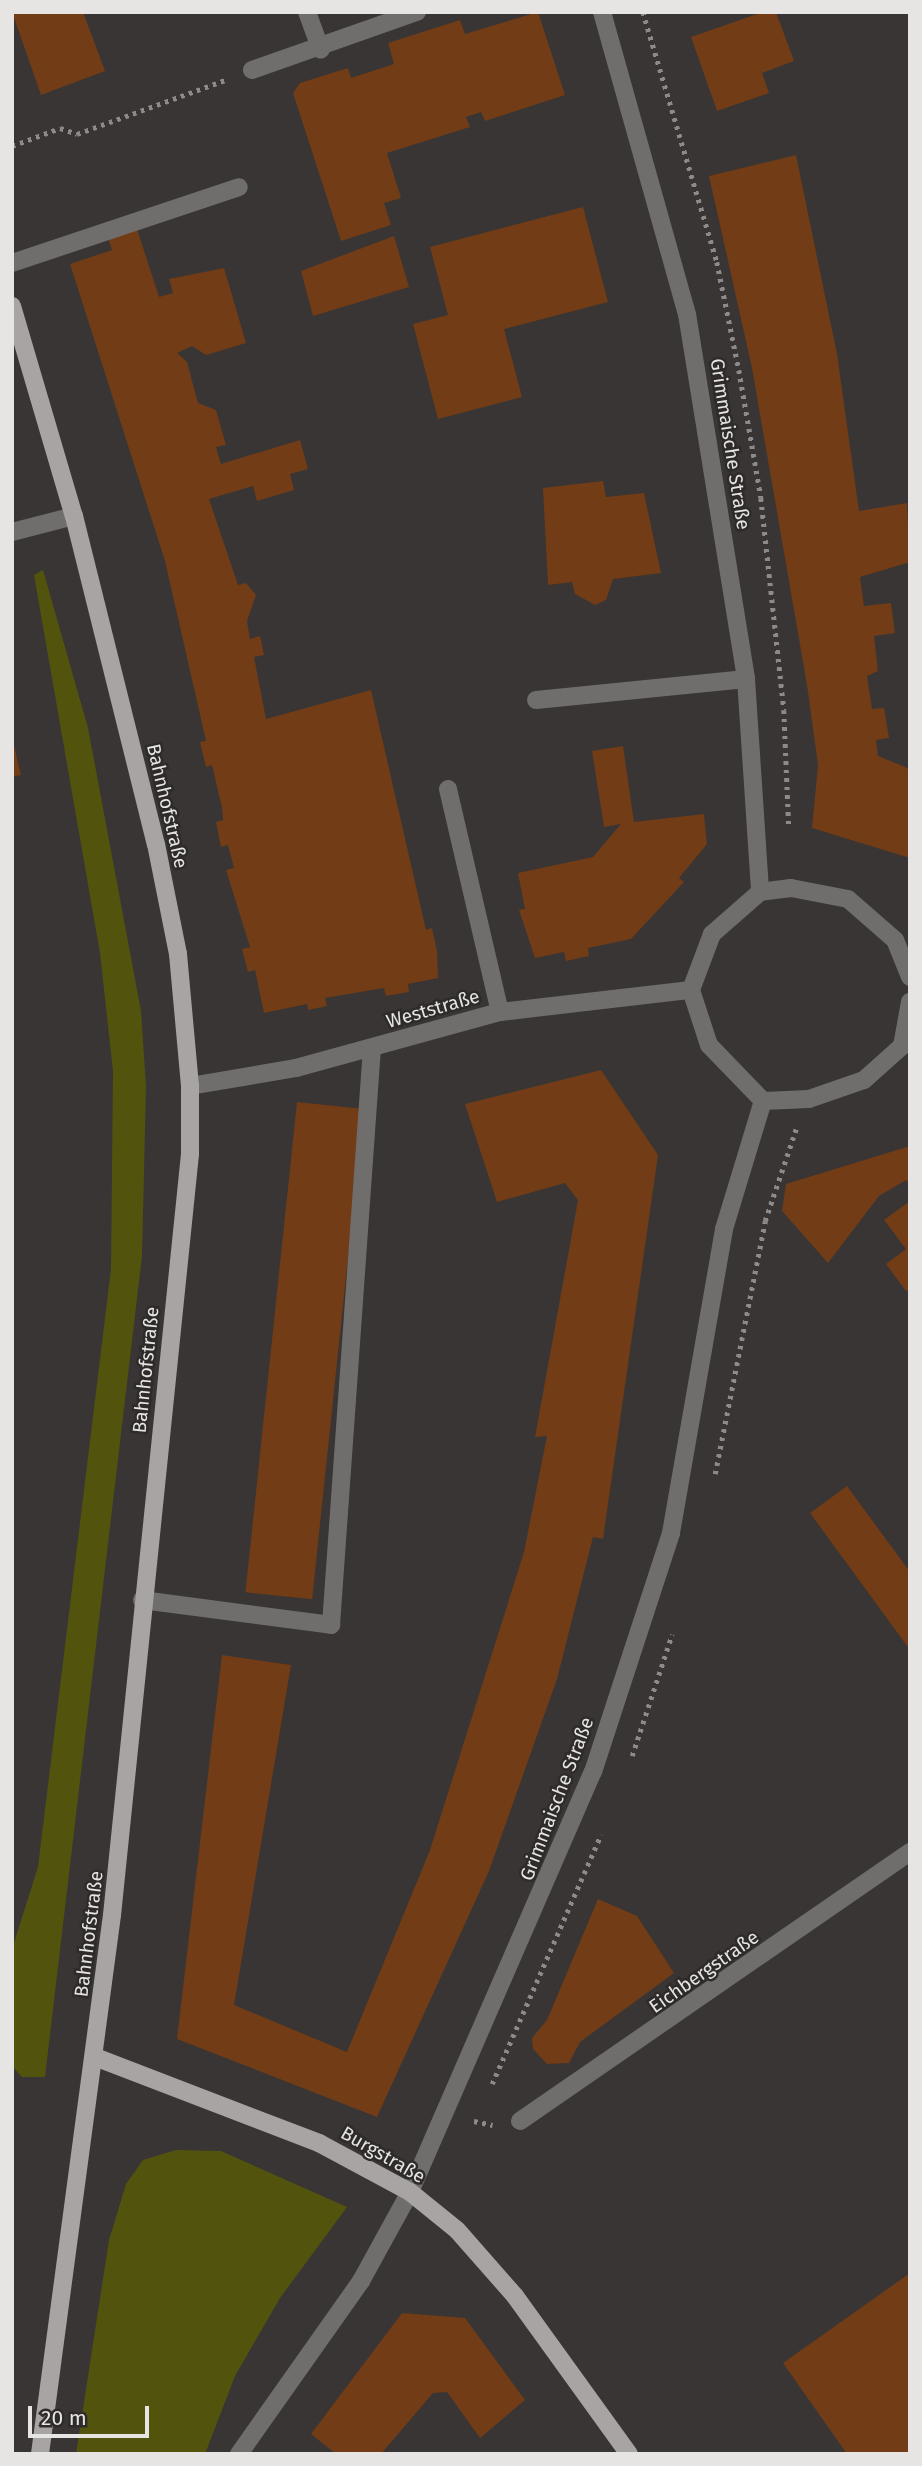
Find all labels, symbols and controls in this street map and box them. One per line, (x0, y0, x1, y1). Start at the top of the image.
street label: Grimmaische Straße (705, 357, 755, 531)
street label: Bahnhofstraße (142, 742, 192, 870)
street label: Weststraße (384, 985, 482, 1033)
street label: Bahnhofstraße (128, 1306, 164, 1434)
street label: Grimmaische Straße (515, 1714, 599, 1884)
street label: Bahnhofstraße (70, 1870, 108, 1998)
street label: Eichbergstraße (645, 1926, 763, 2018)
street label: Burgstraße (337, 2122, 429, 2188)
scale bar (32, 2392, 152, 2436)
text: 20 m (41, 2405, 87, 2431)

